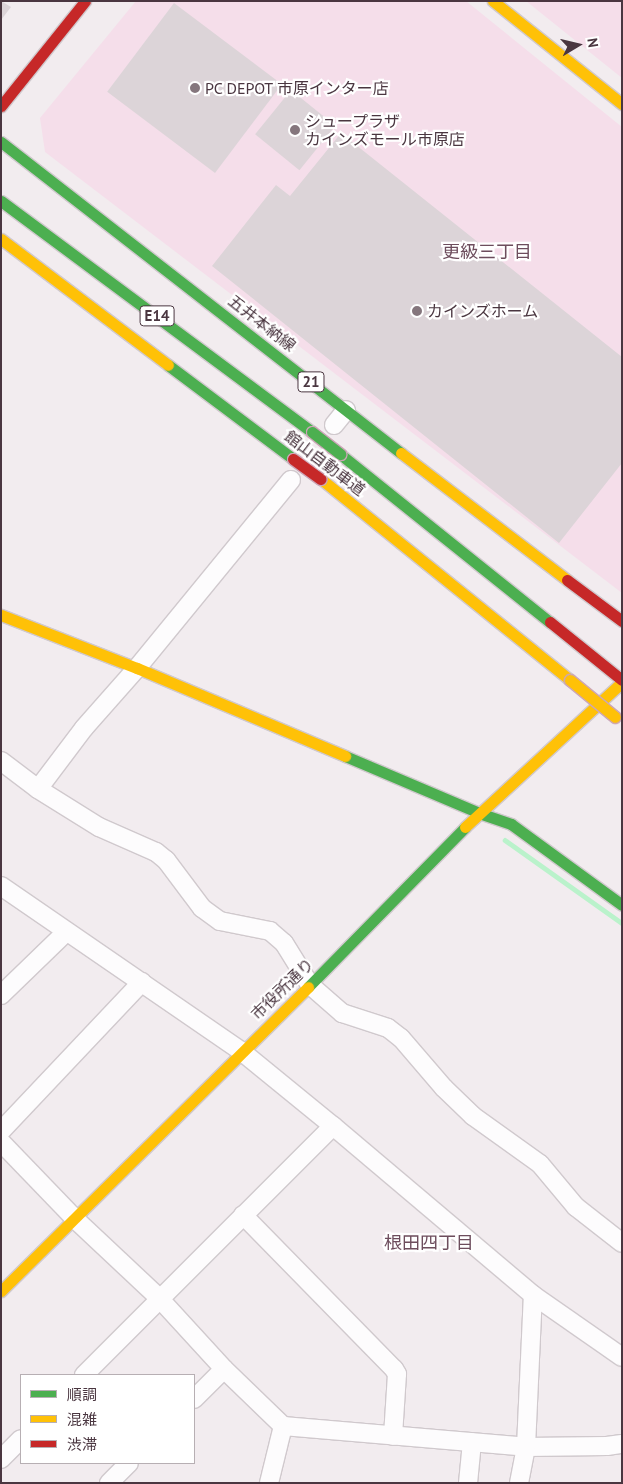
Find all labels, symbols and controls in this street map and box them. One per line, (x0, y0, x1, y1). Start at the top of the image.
north arrow (553, 20, 603, 70)
text: N (583, 37, 602, 49)
place label: PC DEPOT 市原インター店 (205, 78, 390, 98)
marker: PC DEPOT 市原インター店 (189, 82, 201, 94)
place label: シュープラザ カインズモール市原店 (305, 111, 465, 149)
marker: シュープラザ カインズモール市原店 (289, 124, 301, 136)
district label: 更級三丁目 (442, 241, 532, 263)
street label: 五井本納線 (225, 291, 299, 355)
place label: カインズホーム (427, 301, 539, 321)
road number: E14 (140, 304, 174, 328)
marker: カインズホーム (411, 305, 423, 317)
road number: 21 (297, 370, 325, 394)
street label: 館山自動車道 (281, 426, 369, 500)
street label: 市役所通り (247, 954, 317, 1024)
district label: 根田四丁目 (384, 1232, 474, 1254)
legend (20, 1374, 195, 1464)
text: 順調 (67, 1385, 97, 1404)
text: 混雑 (67, 1410, 97, 1429)
text: 渋滞 (67, 1435, 97, 1454)

